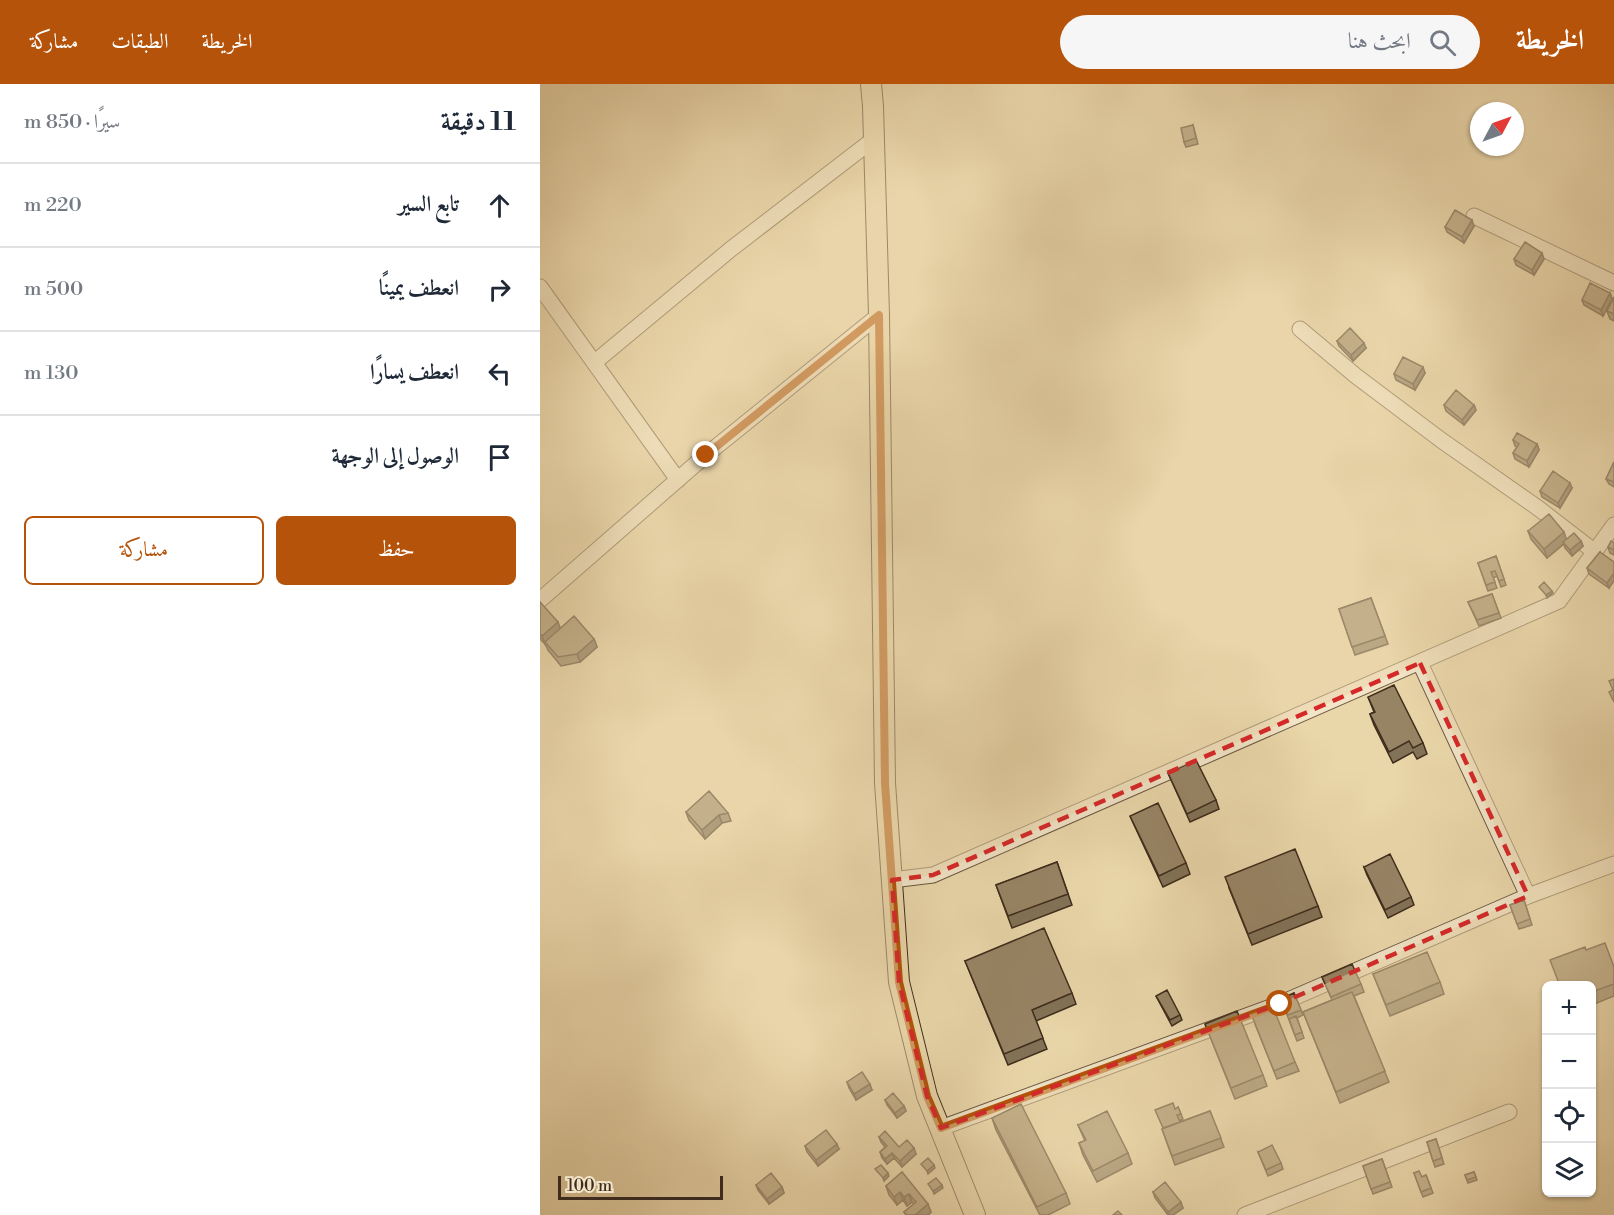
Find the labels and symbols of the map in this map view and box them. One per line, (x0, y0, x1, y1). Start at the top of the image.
north arrow (1470, 102, 1524, 156)
route end (692, 441, 718, 467)
route start (1266, 990, 1292, 1016)
scale bar (558, 1173, 723, 1200)

